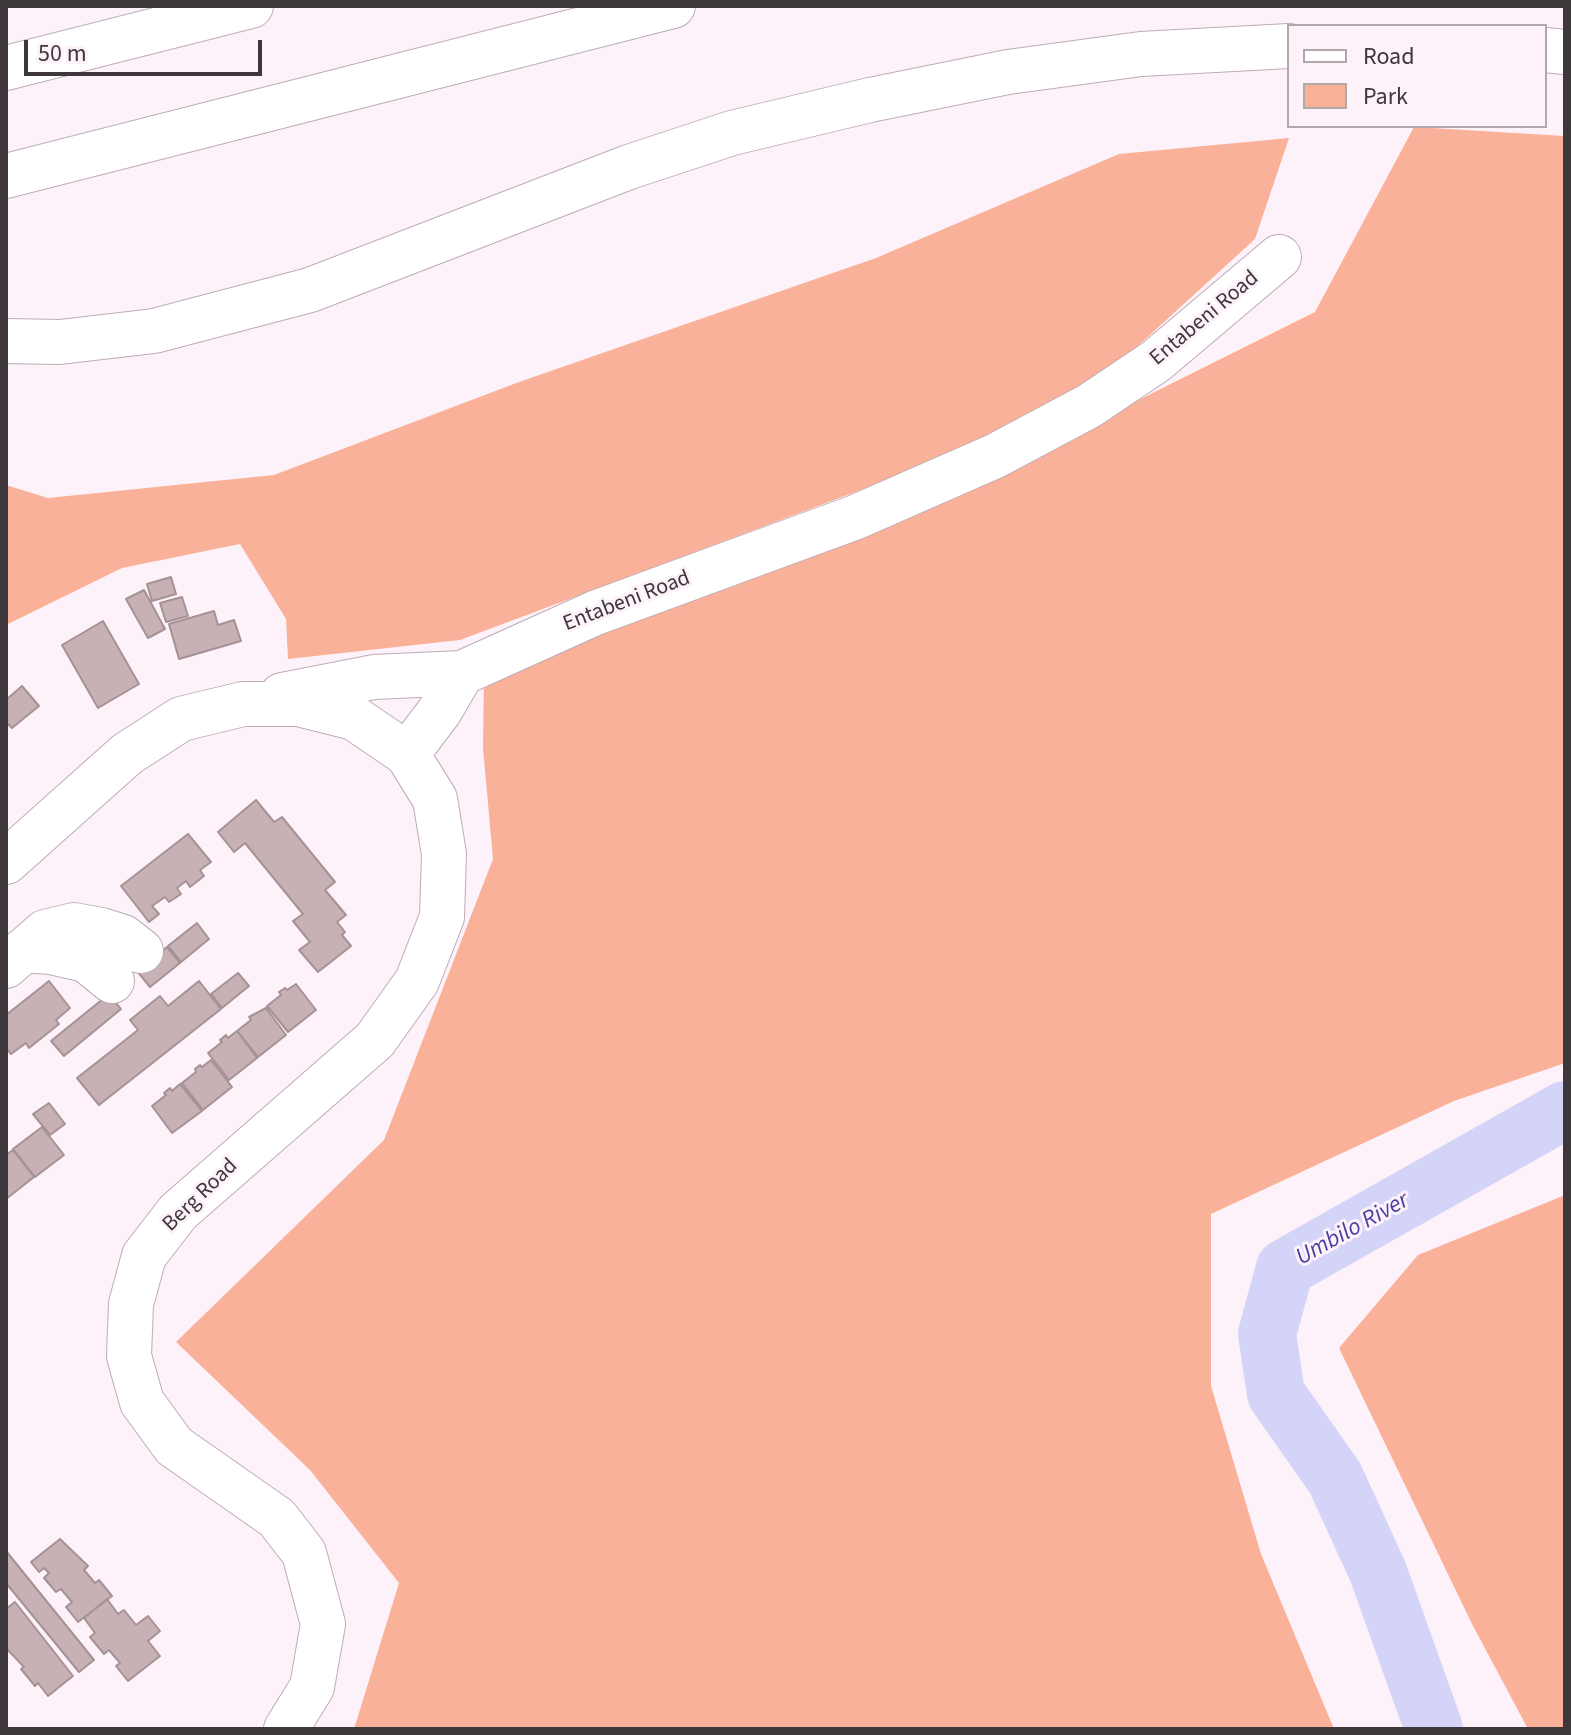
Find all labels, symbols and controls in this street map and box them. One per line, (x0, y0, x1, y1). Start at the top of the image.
scale bar (28, 24, 266, 74)
legend (1287, 24, 1547, 128)
text: 50 m (38, 36, 87, 71)
text: Road (1363, 39, 1415, 74)
text: Park (1363, 79, 1408, 114)
street label: Entabeni Road (1145, 266, 1265, 372)
street label: Entabeni Road (560, 566, 694, 638)
street label: Berg Road (158, 1154, 244, 1238)
water label: Umbilo River (1291, 1187, 1415, 1273)

